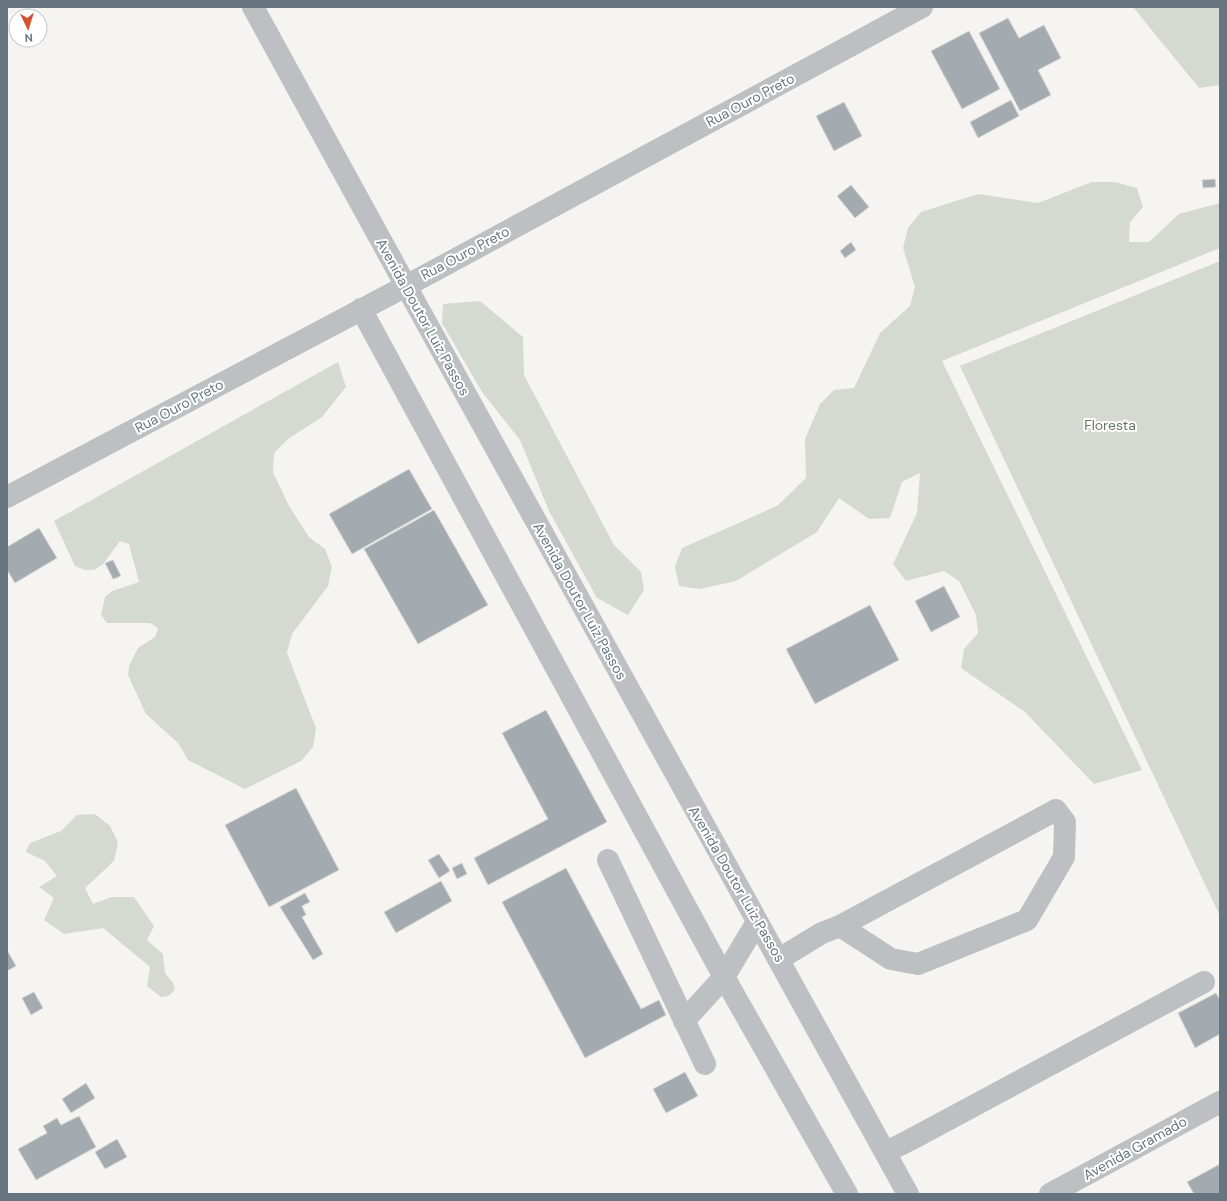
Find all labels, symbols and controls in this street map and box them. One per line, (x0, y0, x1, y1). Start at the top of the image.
north arrow (8, 8, 48, 48)
text: N (24, 31, 33, 45)
street label: Rua Ouro Preto (703, 69, 797, 131)
street label: Rua Ouro Preto (418, 222, 512, 284)
street label: Avenida Doutor Luiz Passos (372, 235, 474, 399)
street label: Rua Ouro Preto (132, 375, 226, 437)
park label: Floresta (1084, 416, 1136, 434)
street label: Avenida Doutor Luiz Passos (529, 519, 631, 683)
street label: Avenida Doutor Luiz Passos (685, 803, 789, 965)
street label: Avenida Gramado (1080, 1112, 1190, 1184)

